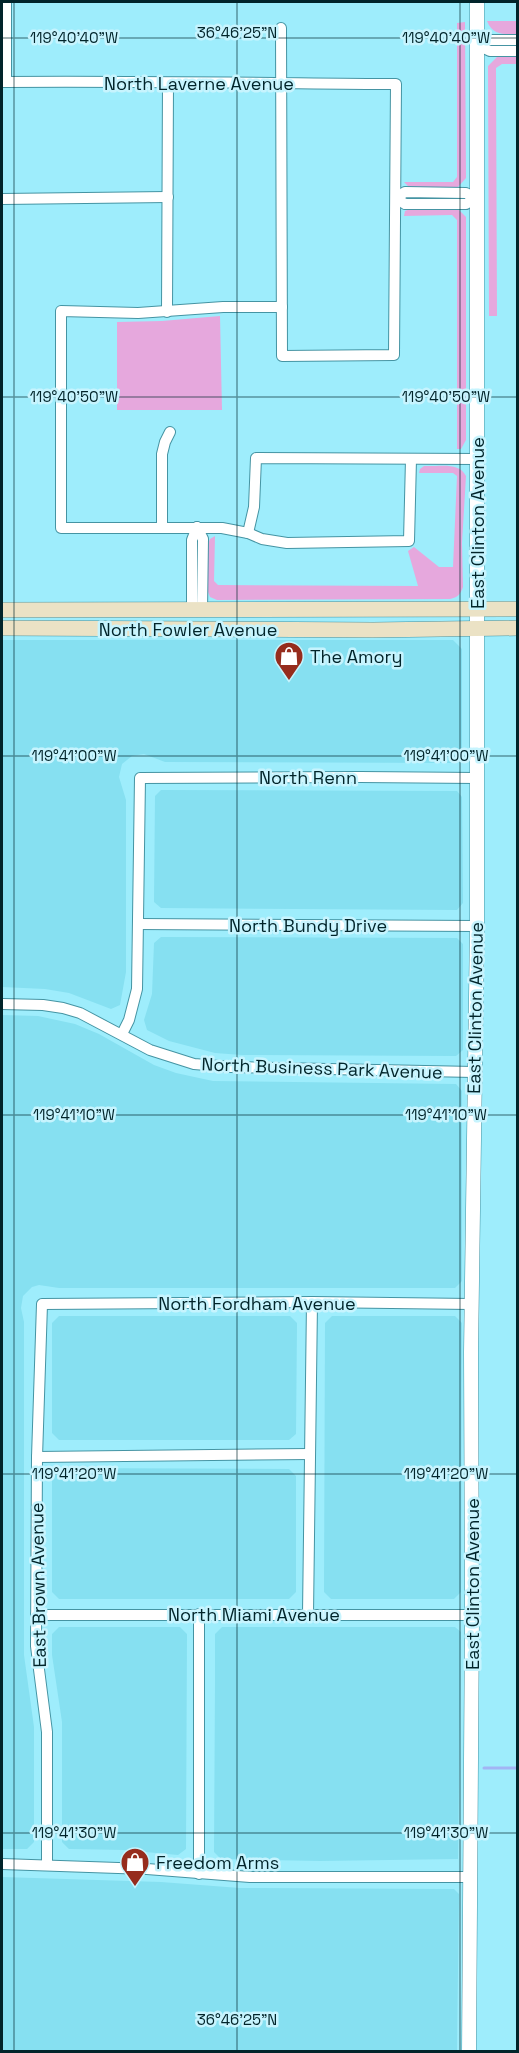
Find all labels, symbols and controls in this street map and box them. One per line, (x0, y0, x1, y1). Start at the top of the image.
text: 36°46'25"N (197, 23, 277, 42)
text: 119°40'40"W (30, 28, 118, 47)
text: 119°40'40"W (402, 28, 490, 47)
street label: North Laverne Avenue (104, 72, 294, 95)
text: 119°40'50"W (30, 387, 118, 406)
text: 119°40'50"W (402, 387, 490, 406)
street label: East Clinton Avenue (466, 437, 489, 609)
street label: North Fowler Avenue (99, 618, 277, 641)
shop icon: The Amory (273, 640, 305, 682)
place label: The Amory (310, 645, 402, 668)
text: 119°41'00"W (31, 746, 117, 765)
text: 119°41'00"W (403, 746, 489, 765)
street label: North Renn (259, 766, 357, 789)
street label: North Bundy Drive (229, 914, 387, 937)
street label: East Clinton Avenue (462, 922, 488, 1094)
street label: North Business Park Avenue (201, 1052, 443, 1084)
text: 119°41'10"W (33, 1105, 115, 1124)
text: 119°41'10"W (405, 1105, 487, 1124)
street label: North Fordham Avenue (158, 1292, 356, 1315)
text: 119°41'20"W (32, 1464, 116, 1483)
text: 119°41'20"W (404, 1464, 488, 1483)
street label: East Clinton Avenue (461, 1498, 484, 1670)
street label: East Brown Avenue (25, 1502, 51, 1668)
street label: North Miami Avenue (168, 1603, 340, 1626)
text: 119°41'30"W (32, 1823, 116, 1842)
text: 119°41'30"W (404, 1823, 488, 1842)
shop icon: Freedom Arms (119, 1846, 151, 1888)
place label: Freedom Arms (156, 1851, 279, 1874)
text: 36°46'25"N (197, 2010, 277, 2029)

